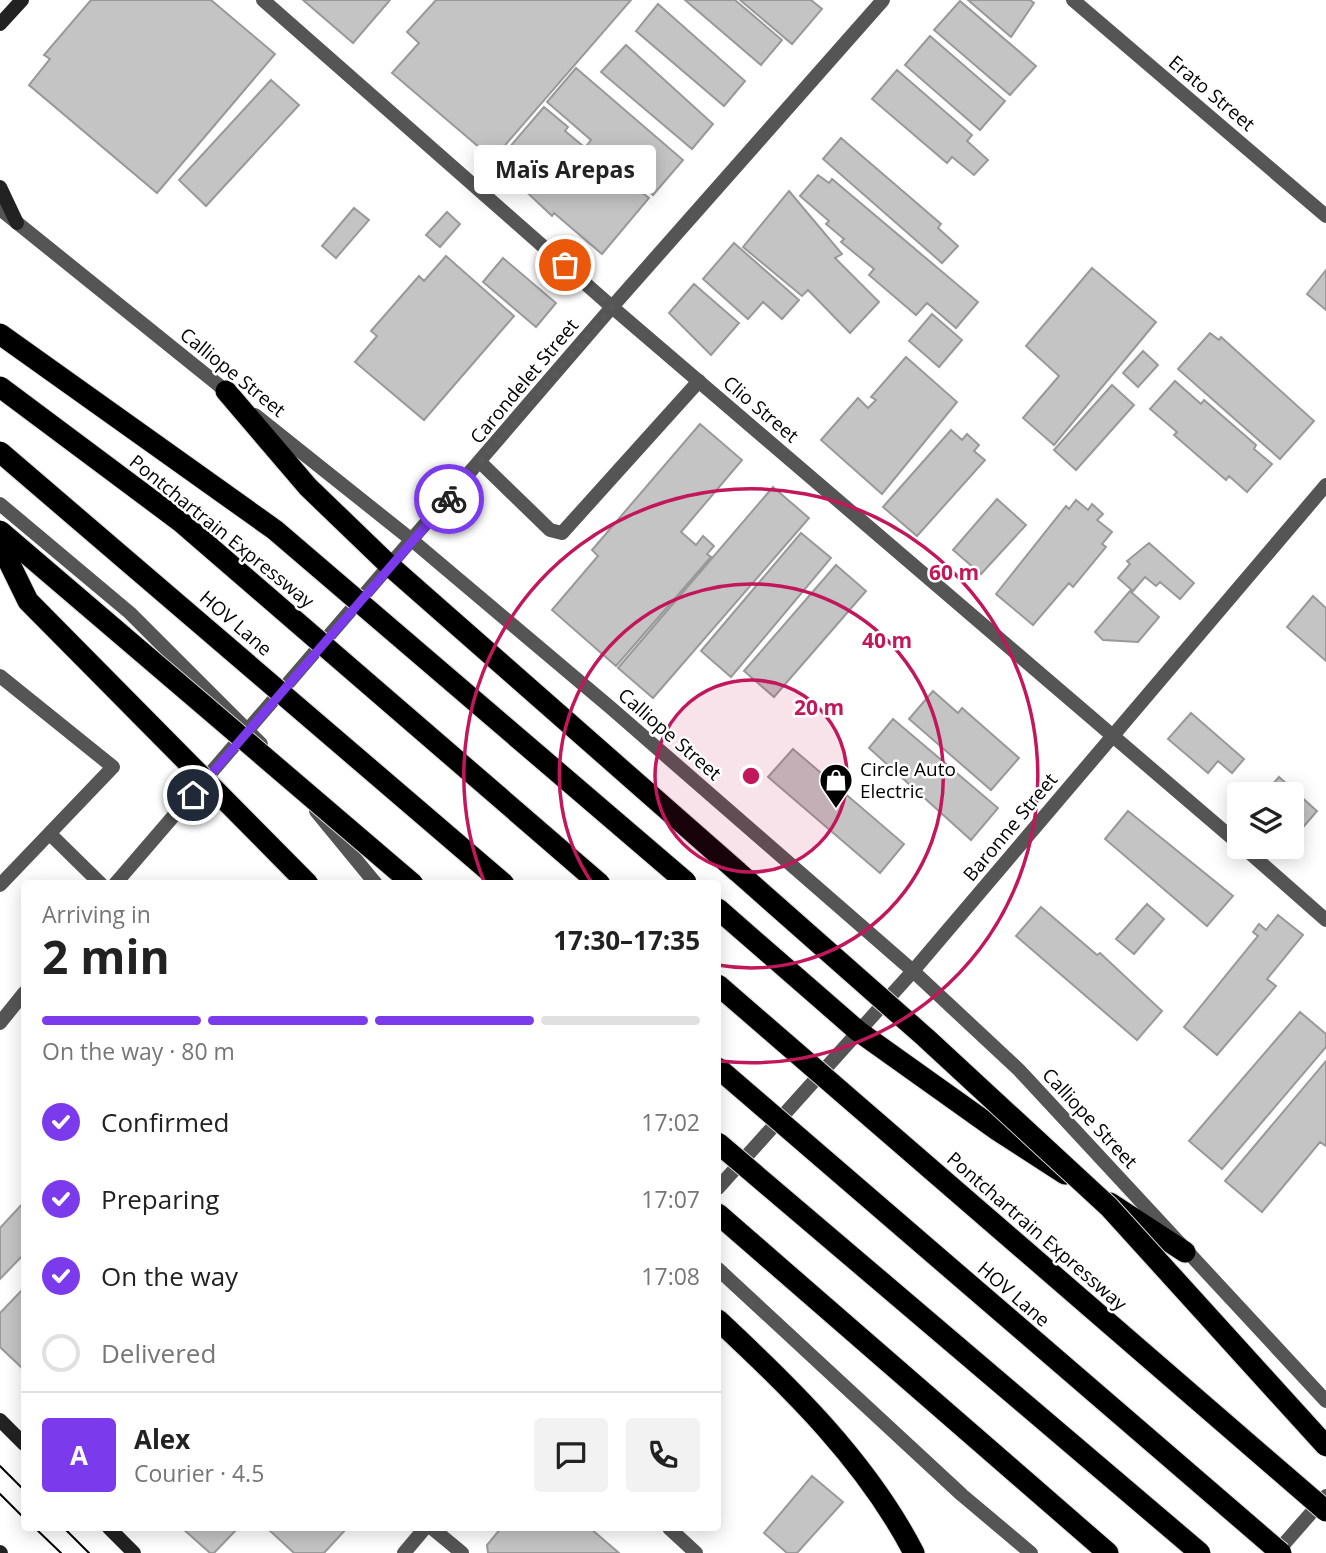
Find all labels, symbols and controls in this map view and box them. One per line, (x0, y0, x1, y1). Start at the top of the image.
street label: Erato Street (1163, 49, 1261, 137)
callout: Maïs Arepas (474, 146, 656, 195)
text: Maïs Arepas (495, 153, 635, 185)
pin (535, 235, 595, 295)
icon: bag (546, 246, 584, 284)
street label: Carondelet Street (464, 313, 584, 449)
street label: Calliope Street (175, 321, 291, 423)
street label: Clio Street (718, 370, 804, 448)
street label: Pontchartrain Expressway (124, 448, 320, 614)
courier (414, 464, 484, 534)
icon: bike (430, 480, 468, 518)
text: 60 m (929, 558, 979, 586)
street label: HOV Lane (194, 584, 278, 662)
text: 40 m (862, 626, 912, 654)
street label: Calliope Street (613, 682, 727, 786)
text: 20 m (794, 693, 844, 721)
place label: Circle Auto Electric (860, 756, 956, 804)
shop icon: Circle Auto Electric (817, 761, 855, 810)
centre of rings (739, 764, 763, 788)
pin (163, 765, 223, 825)
street label: Baronne Street (957, 767, 1063, 887)
icon: home (174, 776, 212, 814)
map controls (1227, 782, 1304, 859)
button: layers (1227, 782, 1304, 859)
text: Arriving in (42, 898, 151, 930)
text: 17:30–17:35 (553, 922, 700, 958)
text: 2 min (42, 925, 170, 987)
text: On the way · 80 m (42, 1035, 235, 1067)
street label: Calliope Street (1037, 1062, 1144, 1174)
icon: check (42, 1103, 80, 1141)
text: Confirmed (101, 1104, 229, 1140)
text: 17:02 (641, 1106, 700, 1138)
street label: Pontchartrain Expressway (942, 1146, 1133, 1317)
icon: check (42, 1180, 80, 1218)
text: Preparing (101, 1181, 219, 1217)
text: 17:07 (641, 1183, 700, 1215)
street label: HOV Lane (972, 1255, 1056, 1333)
icon: check (42, 1257, 80, 1295)
text: On the way (101, 1258, 238, 1294)
text: 17:08 (641, 1260, 700, 1292)
text: Delivered (101, 1335, 216, 1371)
button: chat (534, 1418, 608, 1492)
button: phone (626, 1418, 700, 1492)
text: Alex (134, 1421, 190, 1457)
text: A (70, 1437, 88, 1473)
text: Courier · 4.5 (134, 1457, 264, 1489)

